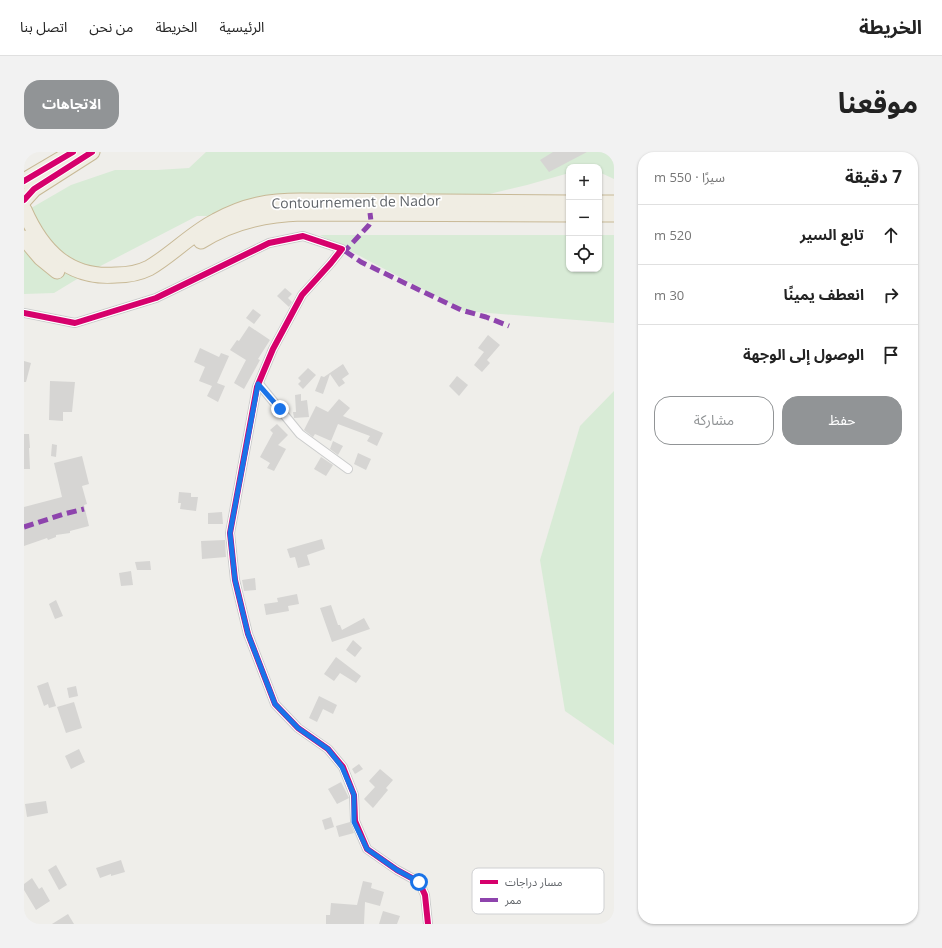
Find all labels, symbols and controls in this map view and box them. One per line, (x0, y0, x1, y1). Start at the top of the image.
text: الخريطة (859, 14, 922, 40)
text: اتصل بنا (20, 17, 67, 36)
text: من نحن (89, 17, 133, 36)
text: الخريطة (155, 17, 197, 36)
text: الرئيسية (219, 17, 264, 36)
button: الاتجاهات (24, 80, 119, 129)
text: موقعنا (838, 83, 918, 121)
map controls (566, 164, 602, 272)
button: + (566, 164, 602, 200)
text: 7 دقيقة (845, 165, 902, 188)
text: سيرًا · 550 m (654, 168, 725, 186)
street label: Contournement de Nador (271, 191, 441, 212)
button: − (566, 200, 602, 236)
text: تابع السير (800, 224, 864, 244)
icon: ahead (880, 224, 902, 246)
text: 520 m (654, 226, 692, 244)
button: locate (566, 236, 602, 272)
text: انعطف يمينًا (783, 284, 864, 304)
icon: right (880, 284, 902, 306)
text: 30 m (654, 286, 684, 304)
text: الوصول إلى الوجهة (743, 344, 864, 364)
icon: arrive (880, 344, 902, 366)
button: مشاركة (654, 396, 774, 445)
button: حفظ (782, 396, 902, 445)
route end (271, 400, 289, 418)
legend (472, 868, 604, 914)
route start (410, 873, 428, 891)
text: مسار دراجات (505, 874, 563, 889)
text: ممر (504, 892, 522, 907)

